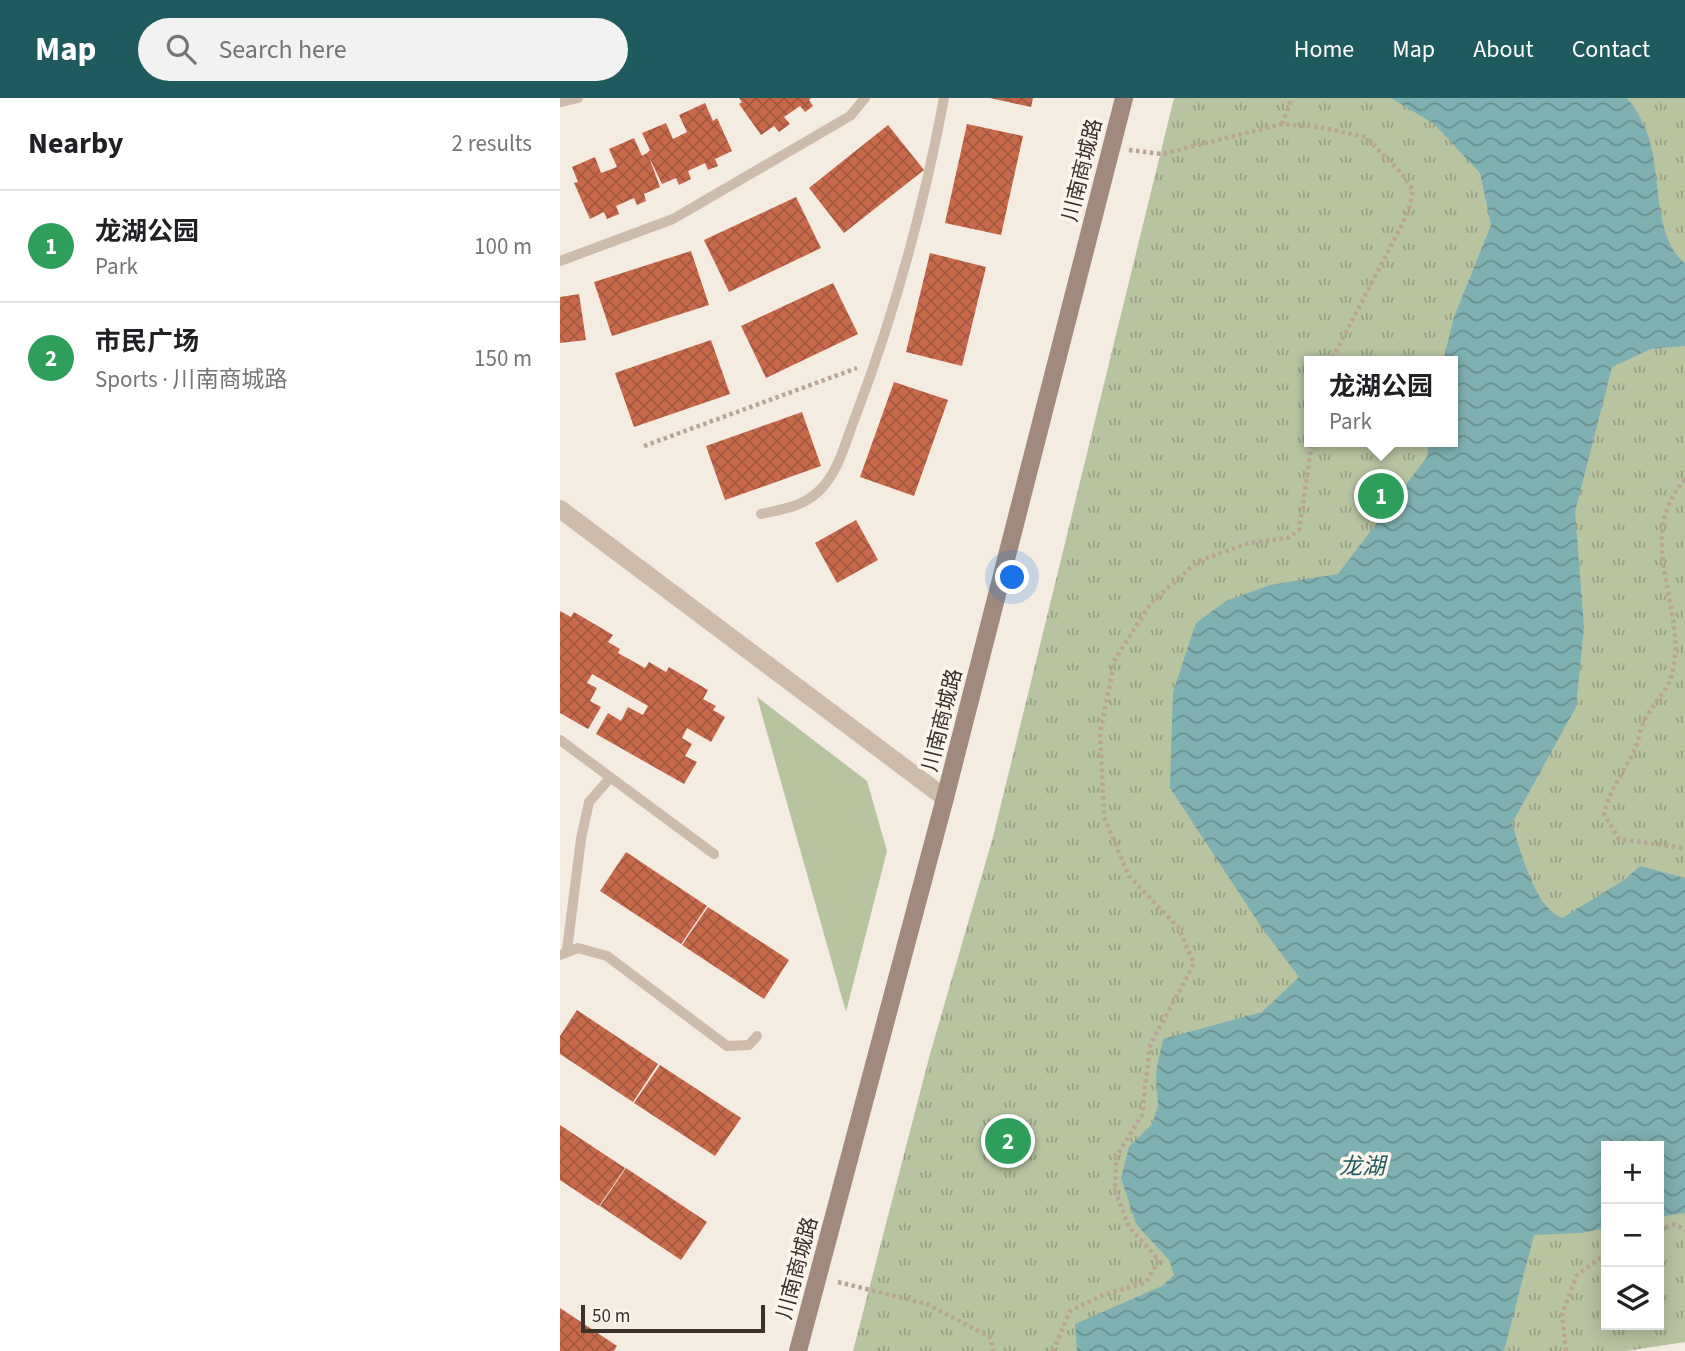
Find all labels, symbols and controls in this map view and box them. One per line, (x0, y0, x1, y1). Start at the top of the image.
search box (138, 18, 628, 81)
text: Map (35, 26, 96, 73)
icon: search (162, 30, 200, 68)
text: Search here (218, 31, 347, 68)
text: Home (1294, 32, 1354, 67)
text: Map (1392, 32, 1435, 67)
text: About (1473, 32, 1534, 67)
text: Contact (1572, 32, 1650, 67)
street label: 川南商城路 (1055, 115, 1109, 225)
text: Nearby (28, 122, 123, 165)
text: 2 results (452, 127, 532, 160)
text: 龙湖公园 (95, 213, 199, 250)
text: 1 (45, 230, 57, 263)
text: 100 m (474, 230, 532, 263)
text: Park (95, 250, 138, 283)
text: 市民广场 (95, 323, 199, 360)
text: 2 (45, 342, 57, 375)
text: 150 m (474, 342, 532, 375)
popup (1304, 356, 1458, 447)
text: Sports · 川南商城路 (95, 363, 288, 396)
text: 龙湖公园 (1329, 368, 1433, 405)
text: Park (1329, 405, 1372, 438)
pin: 1 (1358, 470, 1404, 522)
your location (995, 560, 1029, 594)
street label: 川南商城路 (915, 665, 969, 775)
pin: 2 (985, 1115, 1031, 1167)
map controls (1601, 1141, 1664, 1330)
button: + (1601, 1141, 1664, 1204)
water label: 龙湖 (1339, 1150, 1388, 1183)
button: − (1601, 1204, 1664, 1267)
street label: 川南商城路 (769, 1213, 825, 1323)
button: layers (1601, 1267, 1664, 1330)
scale bar (581, 1302, 765, 1334)
text: 50 m (592, 1303, 630, 1330)

